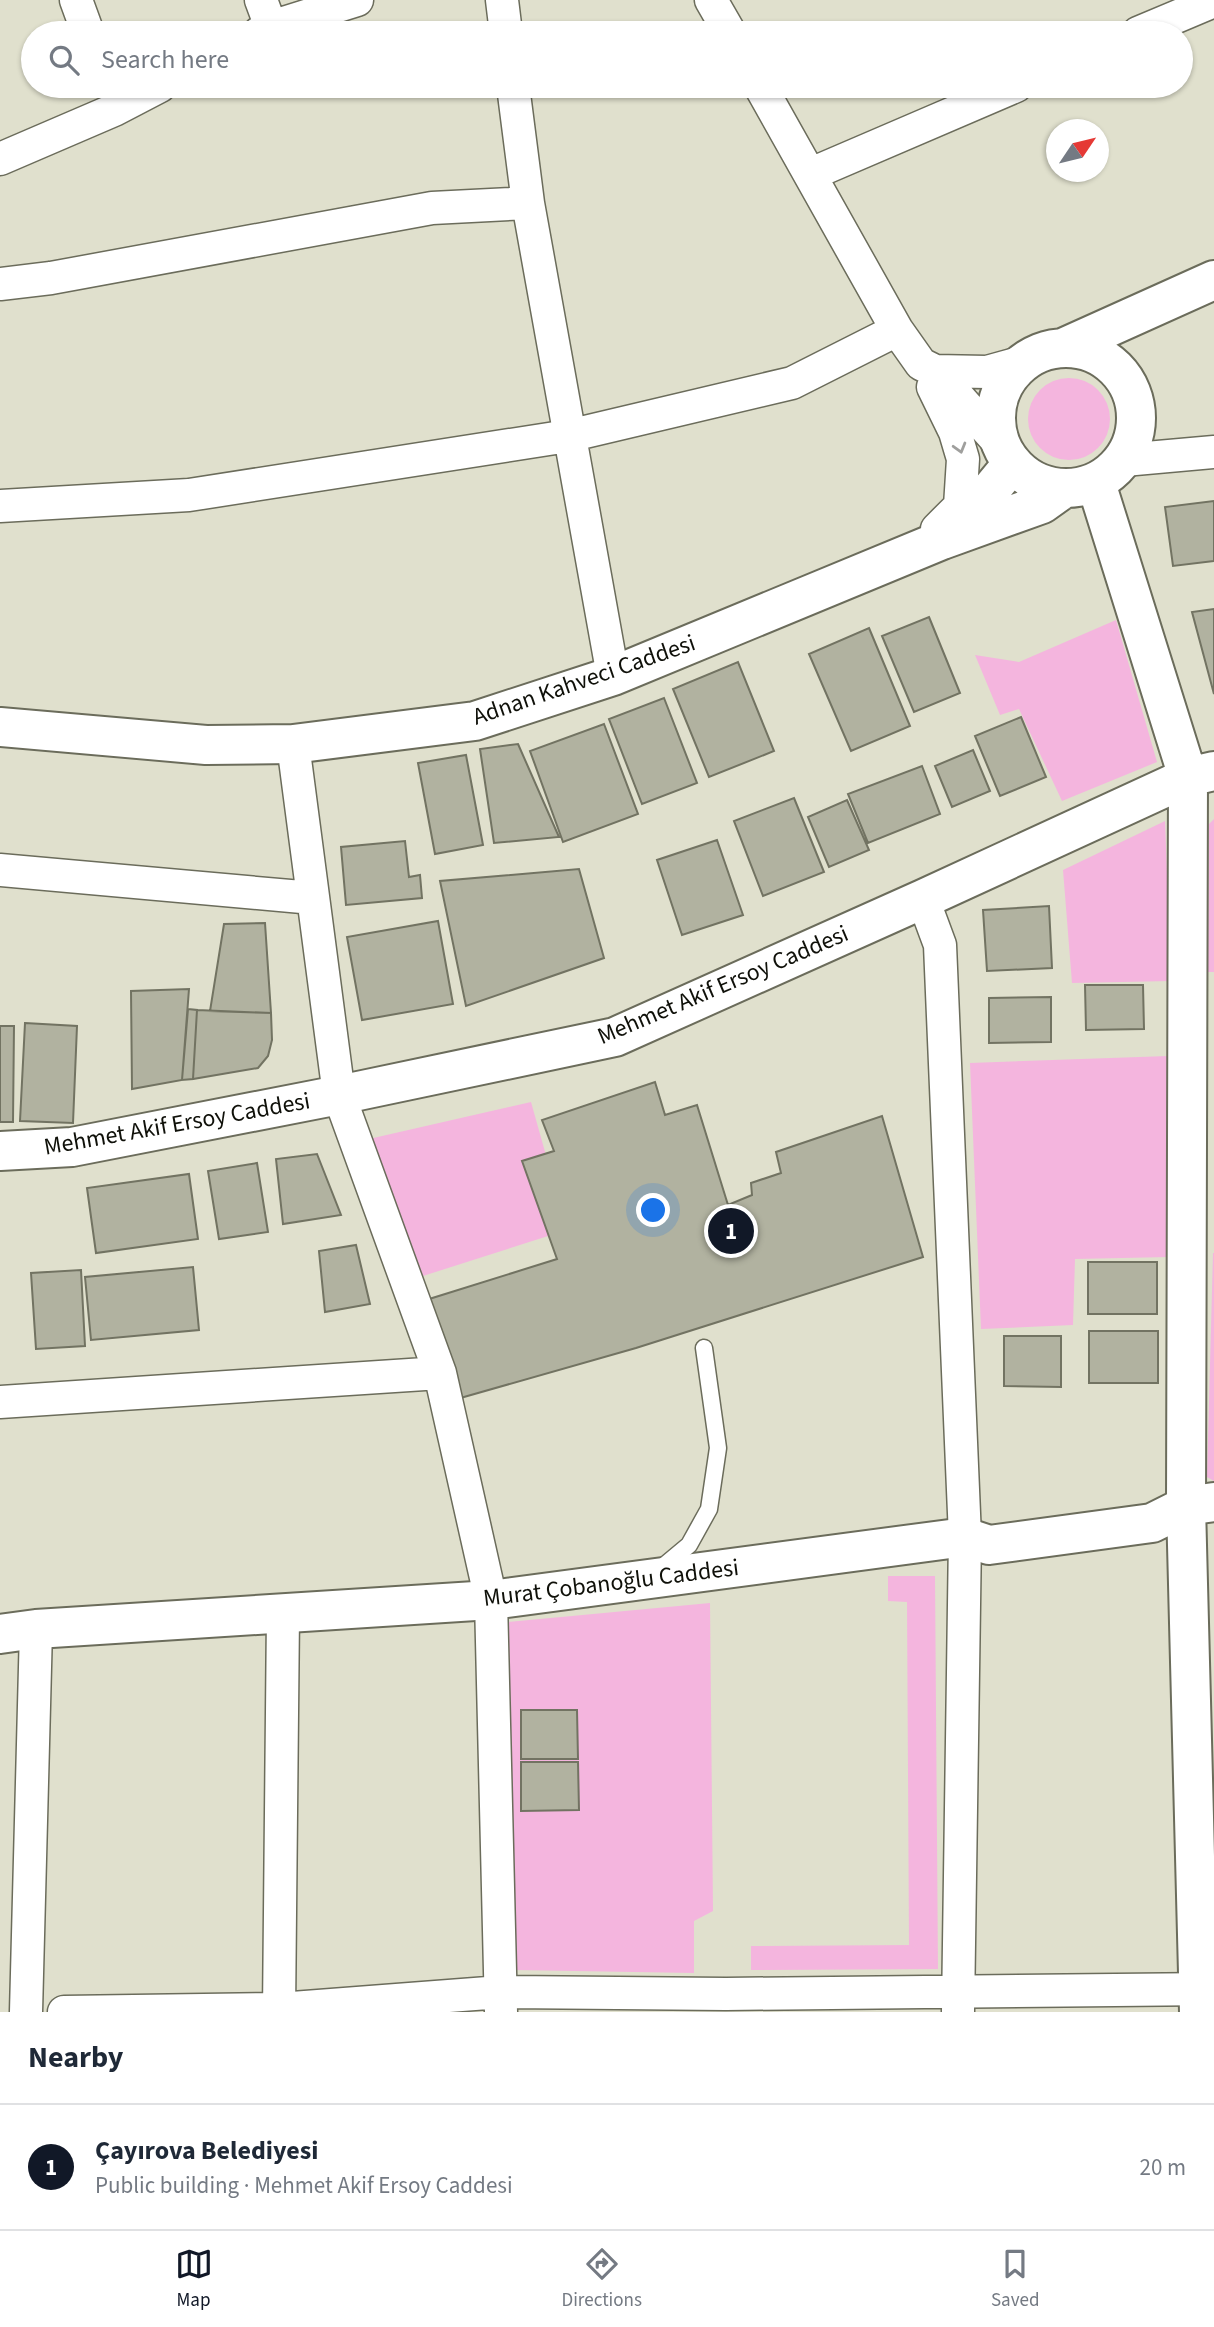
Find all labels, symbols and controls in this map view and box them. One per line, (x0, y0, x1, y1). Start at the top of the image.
search box (21, 21, 1193, 98)
icon: search (45, 41, 83, 79)
text: Search here (101, 41, 229, 78)
north arrow (1046, 119, 1109, 182)
one-way arrow (951, 442, 966, 454)
street label: Adnan Kahveci Caddesi (468, 625, 700, 735)
street label: Mehmet Akif Ersoy Caddesi (592, 916, 854, 1054)
street label: Mehmet Akif Ersoy Caddesi (41, 1083, 313, 1165)
your location (636, 1193, 670, 1227)
pin: 1 (708, 1205, 754, 1257)
street label: Murat Çobanoğlu Caddesi (481, 1550, 741, 1616)
text: Nearby (28, 2036, 123, 2079)
text: Çayırova Belediyesi (95, 2132, 319, 2169)
text: 1 (45, 2151, 57, 2184)
text: 20 m (1139, 2151, 1186, 2184)
text: Public building · Mehmet Akif Ersoy Caddesi (95, 2169, 513, 2202)
tab: Map (175, 2245, 213, 2314)
tab: Directions (562, 2245, 642, 2314)
tab: Saved (991, 2245, 1039, 2314)

